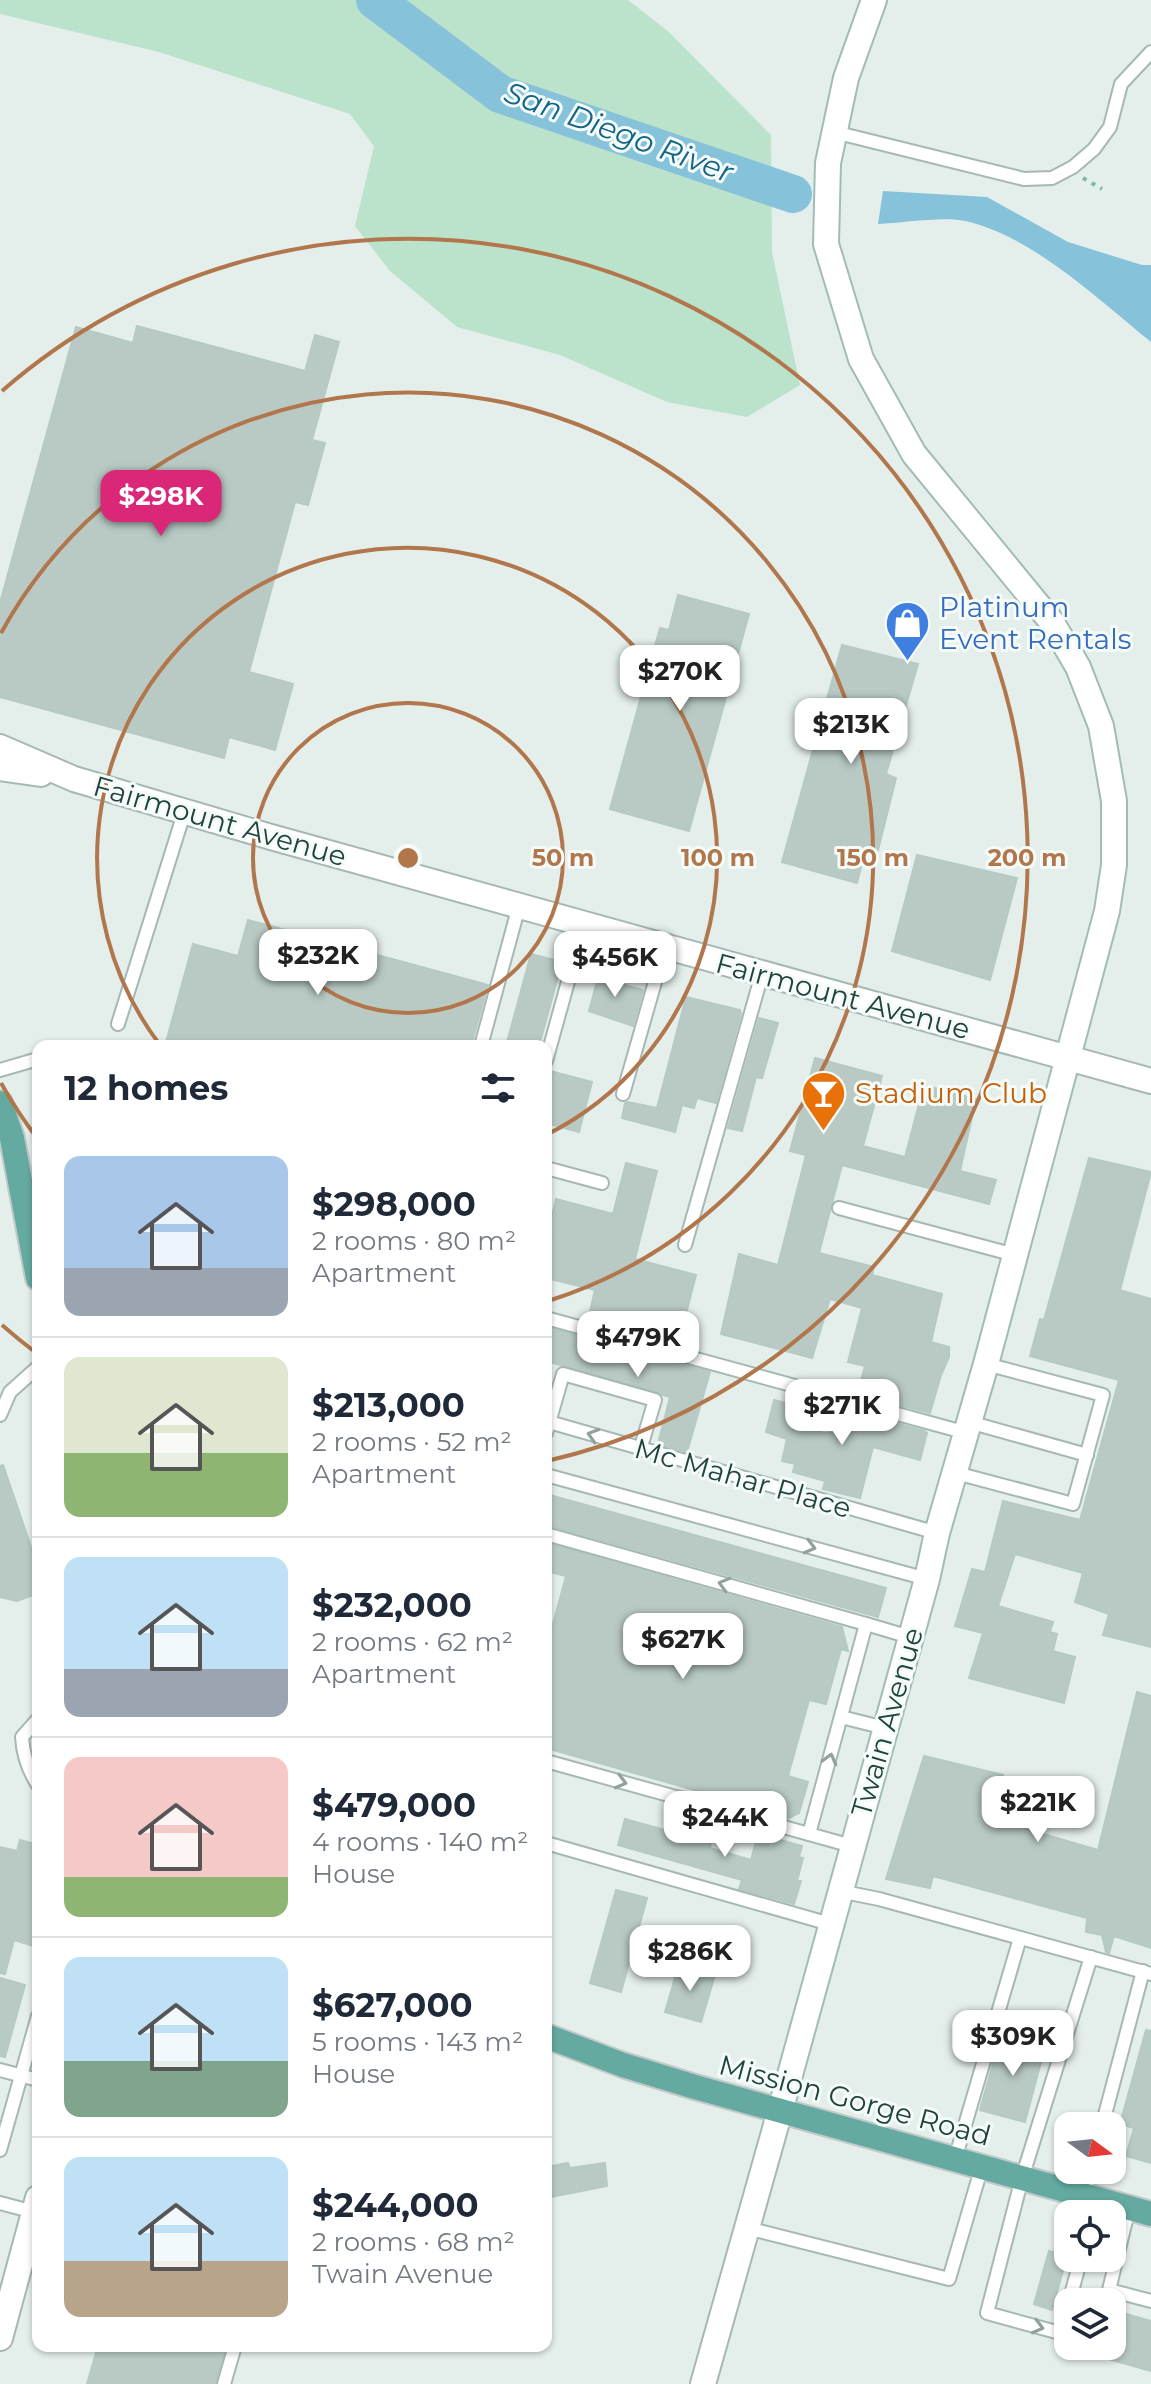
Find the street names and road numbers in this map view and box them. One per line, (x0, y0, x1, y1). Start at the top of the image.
street label: Fairmount Avenue (90, 769, 350, 873)
street label: Fairmount Avenue (712, 946, 974, 1046)
street label: Mc Mahar Place (631, 1431, 855, 1525)
street label: Twain Avenue (844, 1624, 930, 1820)
street label: Mission Gorge Road (716, 2047, 994, 2153)

